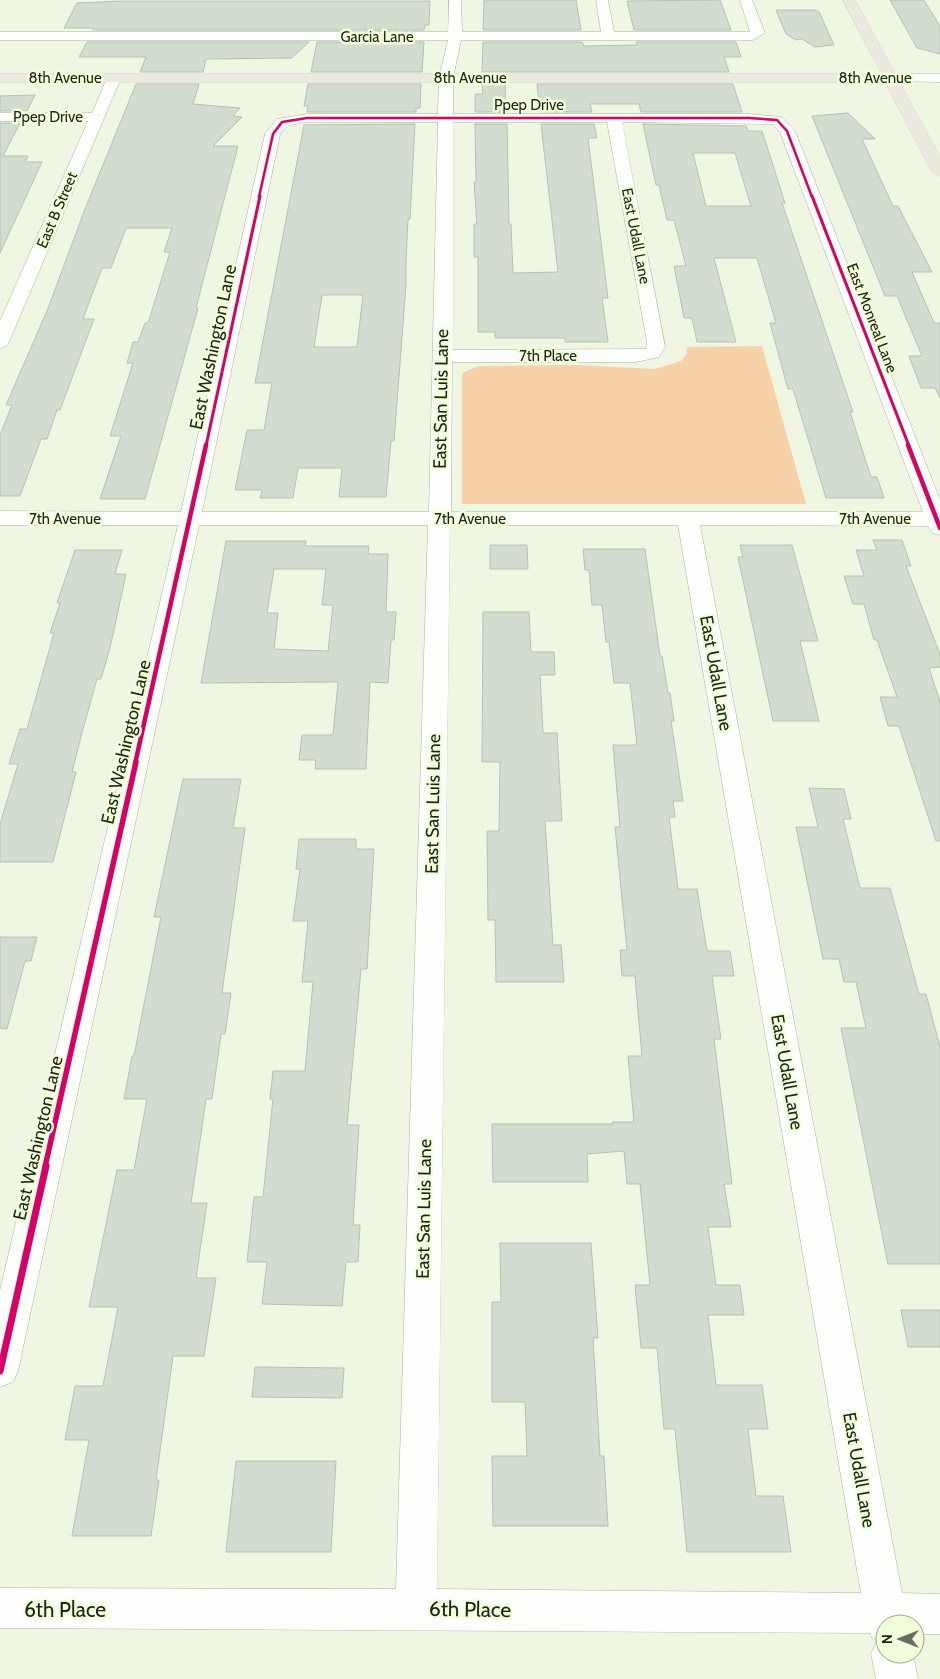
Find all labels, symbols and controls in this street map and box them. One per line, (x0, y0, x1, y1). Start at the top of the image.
street label: Garcia Lane (340, 28, 414, 46)
street label: 8th Avenue (28, 69, 102, 87)
street label: 8th Avenue (433, 69, 507, 87)
street label: 8th Avenue (838, 69, 912, 87)
street label: Ppep Drive (494, 96, 564, 114)
street label: Ppep Drive (13, 108, 83, 126)
street label: East B Street (33, 169, 81, 251)
street label: East Udall Lane (618, 186, 654, 286)
street label: East Monreal Lane (843, 261, 901, 376)
street label: East Washington Lane (185, 262, 241, 432)
street label: East San Luis Lane (429, 329, 453, 469)
street label: 7th Place (519, 347, 577, 365)
street label: 7th Avenue (29, 510, 101, 528)
street label: 7th Avenue (434, 510, 506, 528)
street label: 7th Avenue (839, 510, 911, 528)
street label: East Udall Lane (695, 613, 737, 733)
street label: East Washington Lane (96, 658, 156, 826)
street label: East San Luis Lane (421, 734, 445, 874)
street label: East Udall Lane (766, 1012, 808, 1132)
street label: East Washington Lane (8, 1054, 68, 1222)
street label: East San Luis Lane (412, 1139, 436, 1279)
street label: East Udall Lane (838, 1410, 880, 1530)
street label: 6th Place (429, 1596, 512, 1622)
street label: 6th Place (24, 1597, 106, 1622)
north arrow (875, 1614, 925, 1664)
text: N (878, 1634, 896, 1644)

